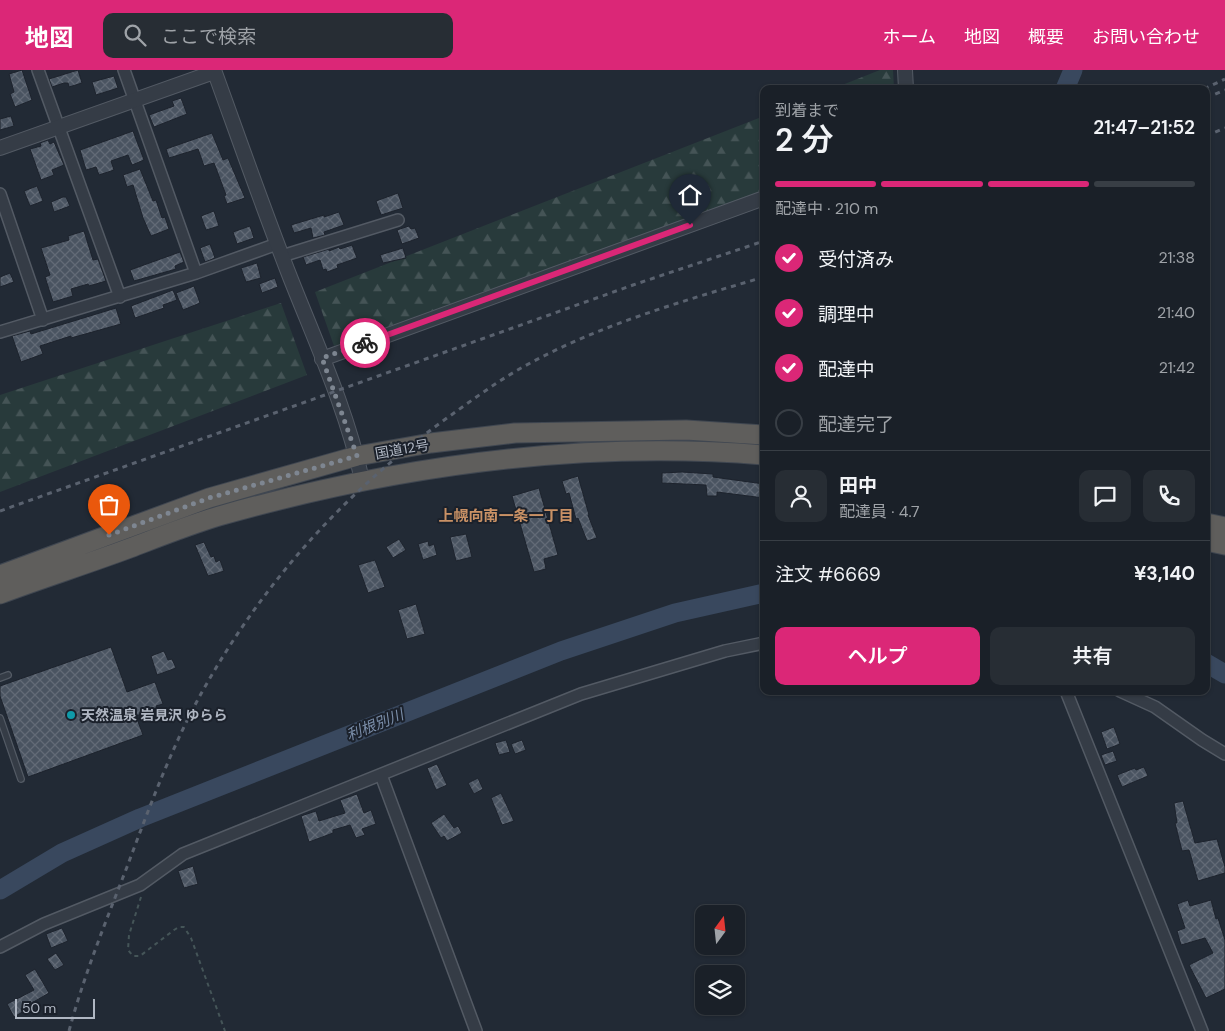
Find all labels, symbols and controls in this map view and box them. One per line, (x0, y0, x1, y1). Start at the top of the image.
search box (103, 13, 453, 58)
icon: search (121, 21, 149, 49)
text: 地図 (25, 22, 73, 53)
text: ここで検索 (161, 24, 256, 49)
text: ホーム (883, 25, 936, 49)
text: 地図 (964, 25, 1000, 49)
text: 概要 (1028, 25, 1064, 49)
text: お問い合わせ (1092, 25, 1200, 49)
text: 到着まで (775, 100, 839, 121)
text: 21:47–21:52 (1093, 115, 1195, 140)
text: 2 分 (775, 119, 833, 161)
pin (669, 174, 711, 225)
icon: home (676, 181, 704, 209)
text: 配達中 · 210 m (775, 198, 878, 219)
icon: check (775, 244, 803, 272)
text: 受付済み (818, 247, 894, 272)
text: 21:38 (1158, 247, 1195, 268)
icon: check (775, 299, 803, 327)
text: 調理中 (818, 302, 875, 327)
text: 21:40 (1157, 302, 1195, 323)
courier (340, 318, 390, 368)
icon: bike (351, 329, 379, 357)
icon: check (775, 354, 803, 382)
text: 配達中 (818, 357, 875, 382)
text: 21:42 (1159, 357, 1195, 378)
text: 配達完了 (818, 412, 894, 437)
street label: 国道12号 (374, 435, 430, 463)
button: person (775, 470, 827, 522)
button: chat (1079, 470, 1131, 522)
button: phone (1143, 470, 1195, 522)
text: 田中 (839, 473, 877, 498)
pin (88, 484, 130, 535)
icon: bag (95, 491, 123, 519)
text: 配達員 · 4.7 (839, 501, 920, 522)
district label: 上幌向南一条一丁目 (438, 506, 574, 526)
text: ¥3,140 (1134, 561, 1195, 586)
text: 注文 #6669 (775, 562, 881, 587)
button: ヘルプ (775, 627, 980, 685)
button: 共有 (990, 627, 1195, 685)
water label: 利根別川 (343, 704, 408, 746)
place label: 天然温泉 岩見沢 ゆらら (81, 706, 228, 724)
marker: 天然温泉 岩見沢 ゆらら (65, 709, 77, 721)
north arrow (695, 905, 745, 955)
map controls (695, 905, 745, 1015)
button: layers (695, 965, 745, 1015)
scale bar (15, 996, 95, 1019)
text: 50 m (22, 999, 56, 1017)

